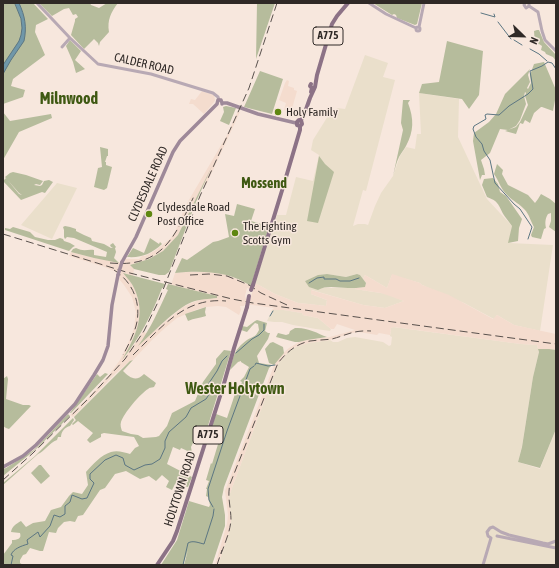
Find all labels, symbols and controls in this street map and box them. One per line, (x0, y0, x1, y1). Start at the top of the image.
north arrow (503, 16, 543, 56)
road number: A775 (313, 27, 343, 45)
text: N (527, 35, 541, 46)
street label: CALDER ROAD (113, 50, 175, 78)
district label: Milnwood (40, 89, 98, 109)
place label: Holy Family (286, 105, 338, 119)
marker: Holy Family (273, 107, 283, 117)
street label: CLYDESDALE ROAD (125, 144, 171, 224)
district label: Mossend (241, 176, 287, 192)
place label: Clydesdale Road Post Office (157, 200, 230, 228)
marker: Clydesdale Road Post Office (144, 209, 154, 219)
place label: The Fighting Scotts Gym (243, 219, 297, 247)
marker: The Fighting Scotts Gym (230, 228, 240, 238)
district label: Wester Holytown (185, 379, 285, 399)
road number: A775 (193, 426, 223, 444)
street label: HOLYTOWN ROAD (161, 450, 199, 528)

